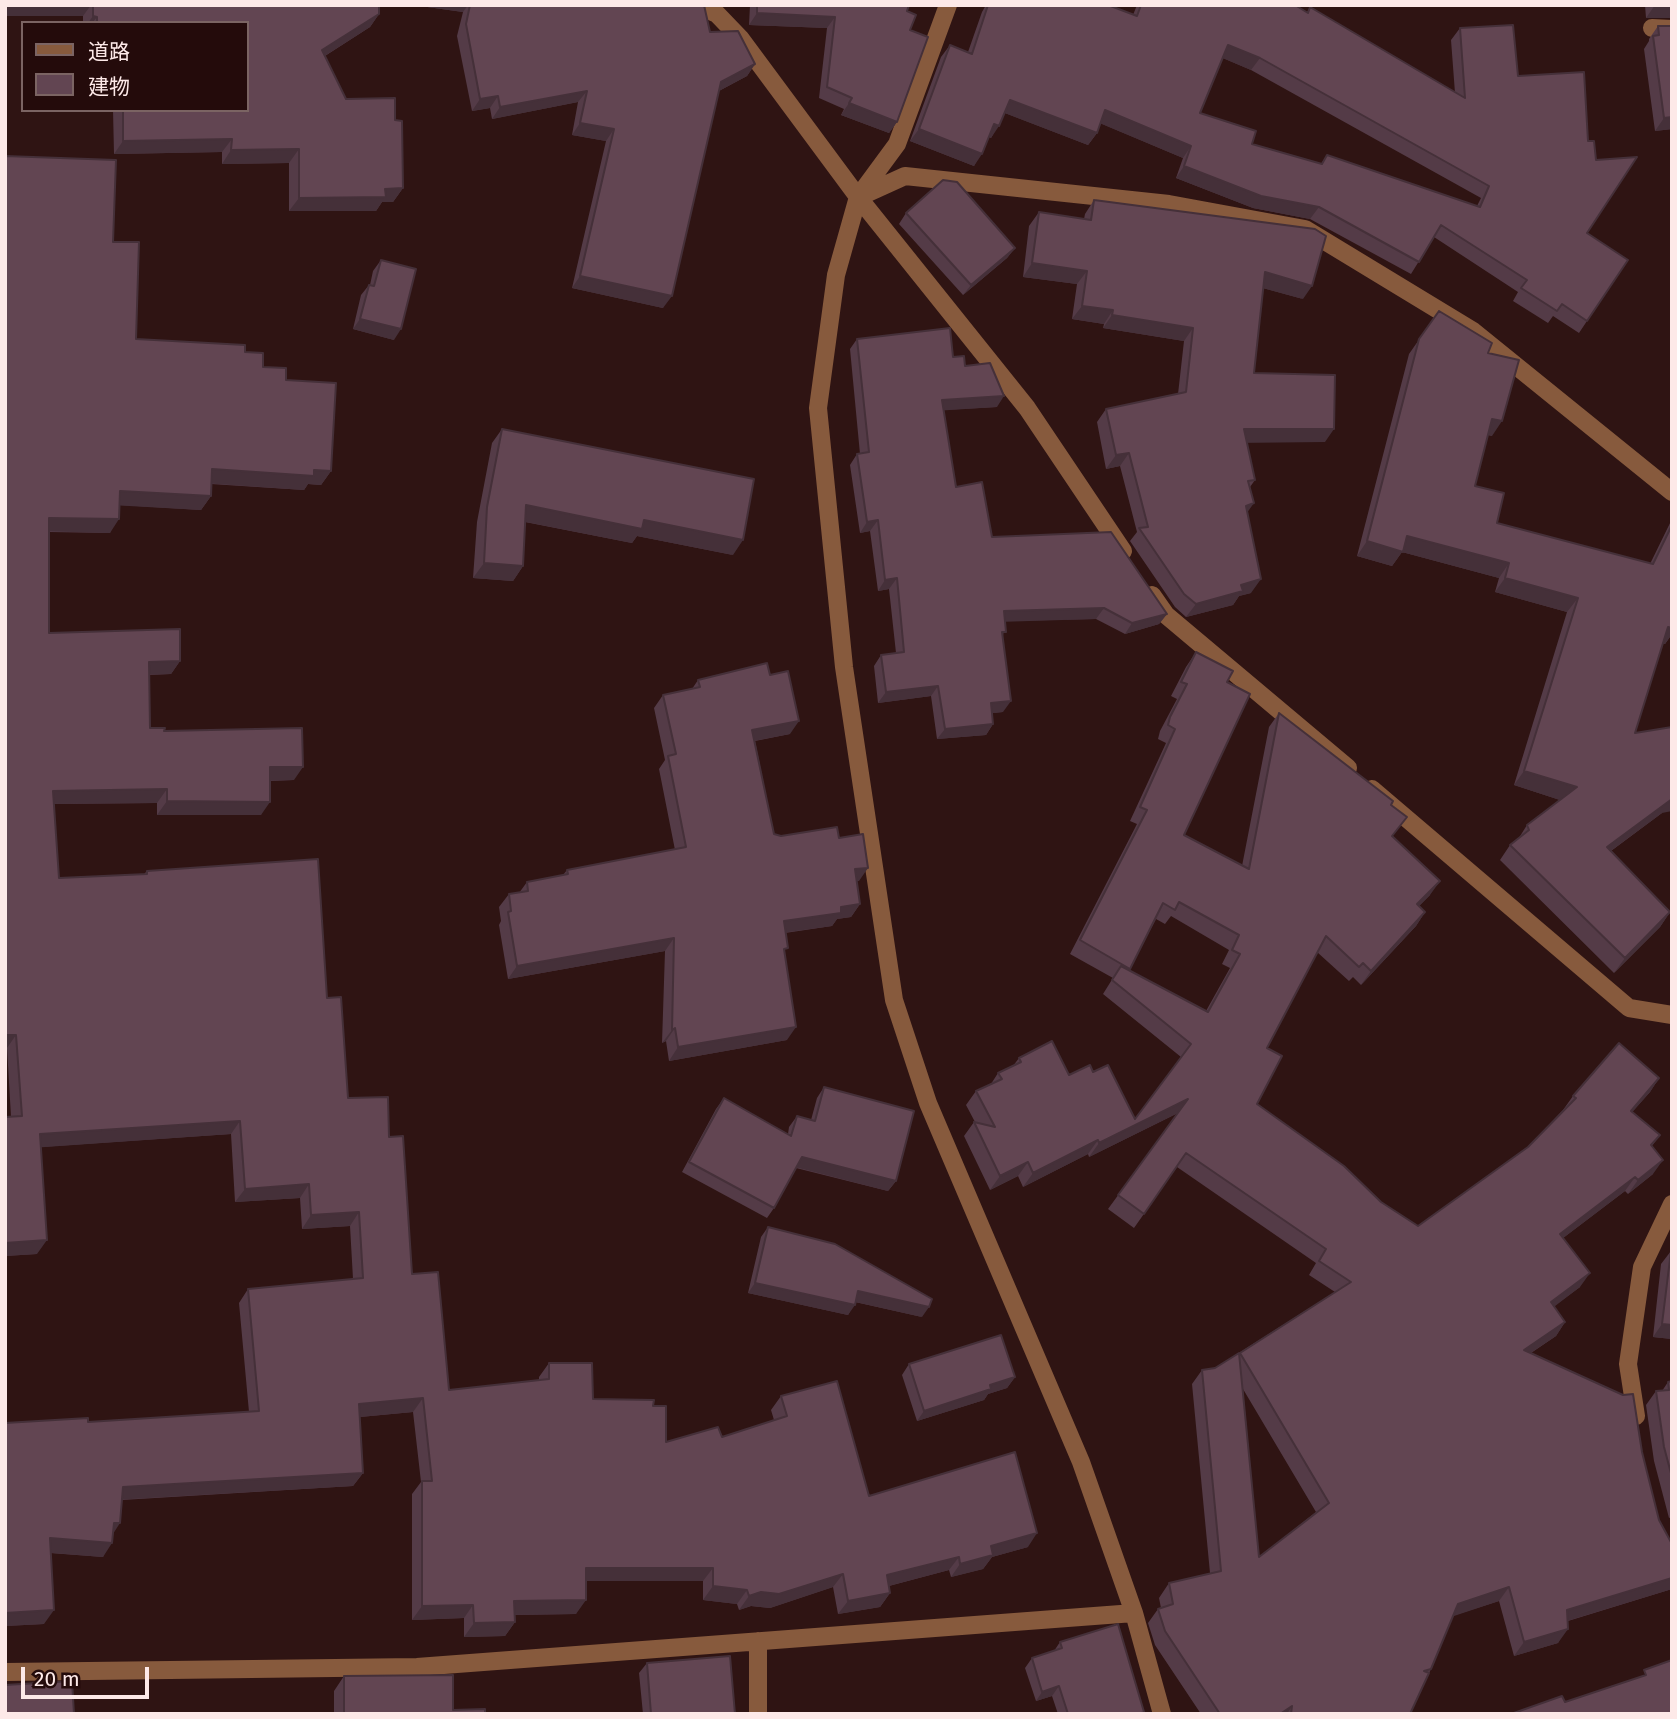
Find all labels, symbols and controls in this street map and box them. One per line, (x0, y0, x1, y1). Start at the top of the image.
legend (21, 21, 248, 112)
text: 道路 (88, 39, 130, 65)
text: 建物 (88, 74, 130, 100)
scale bar (24, 1652, 152, 1696)
text: 20 m (34, 1666, 80, 1692)

